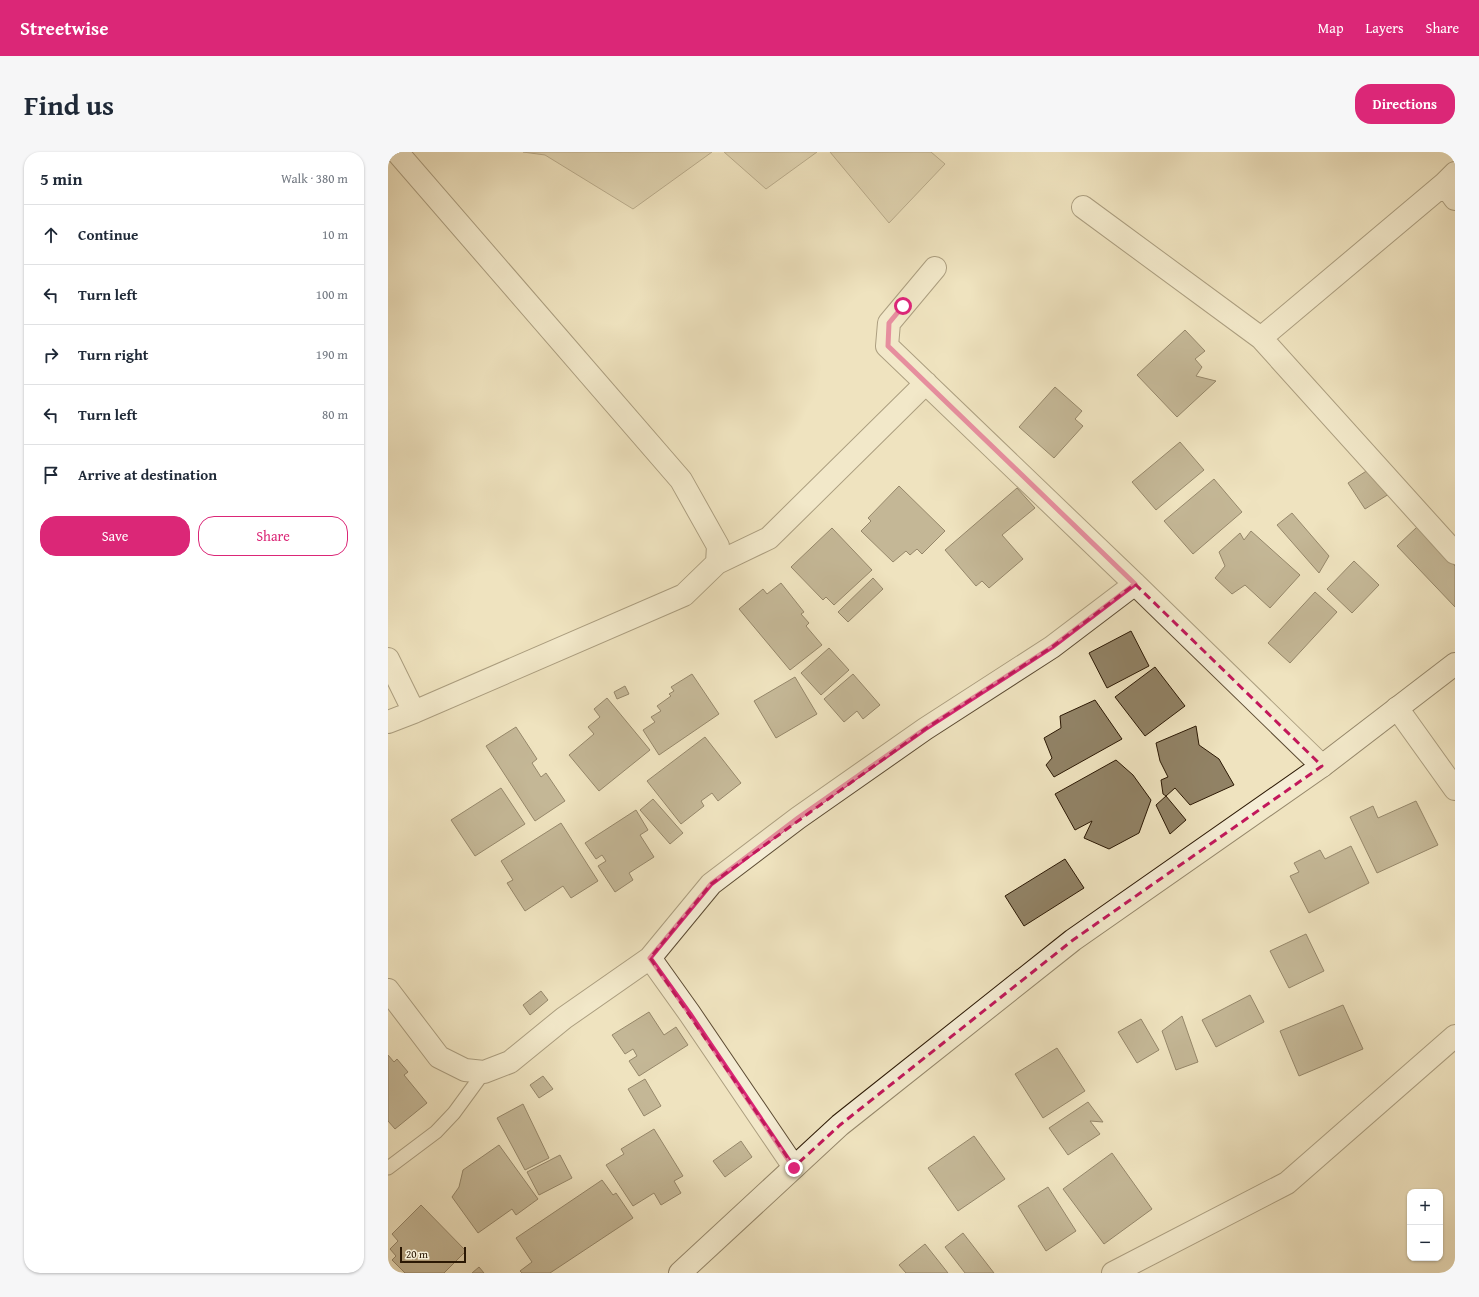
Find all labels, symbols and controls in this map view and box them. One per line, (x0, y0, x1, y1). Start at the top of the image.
text: Streetwise (20, 14, 109, 42)
text: Map (1318, 18, 1344, 38)
text: Layers (1366, 18, 1404, 38)
text: Share (1426, 18, 1459, 38)
text: Find us (24, 84, 114, 125)
button: Directions (1355, 84, 1455, 124)
text: 5 min (40, 166, 82, 191)
text: Walk · 380 m (281, 169, 348, 188)
icon: ahead (40, 224, 62, 246)
text: Continue (78, 224, 139, 245)
text: 10 m (322, 225, 348, 244)
icon: left (40, 284, 62, 306)
text: Turn left (78, 284, 137, 305)
text: 100 m (316, 285, 348, 304)
route start (894, 297, 912, 315)
icon: right (40, 344, 62, 366)
text: Turn right (78, 344, 149, 365)
text: 190 m (316, 345, 348, 364)
icon: left (40, 404, 62, 426)
text: Turn left (78, 404, 137, 425)
text: 80 m (322, 405, 348, 424)
icon: arrive (40, 464, 62, 486)
text: Arrive at destination (78, 464, 217, 485)
button: Save (40, 516, 190, 556)
button: Share (198, 516, 348, 556)
route end (785, 1159, 803, 1177)
map controls (1407, 1189, 1443, 1261)
button: + (1407, 1189, 1443, 1225)
button: − (1407, 1225, 1443, 1261)
scale bar (400, 1245, 466, 1264)
text: 20 m (406, 1246, 428, 1262)

